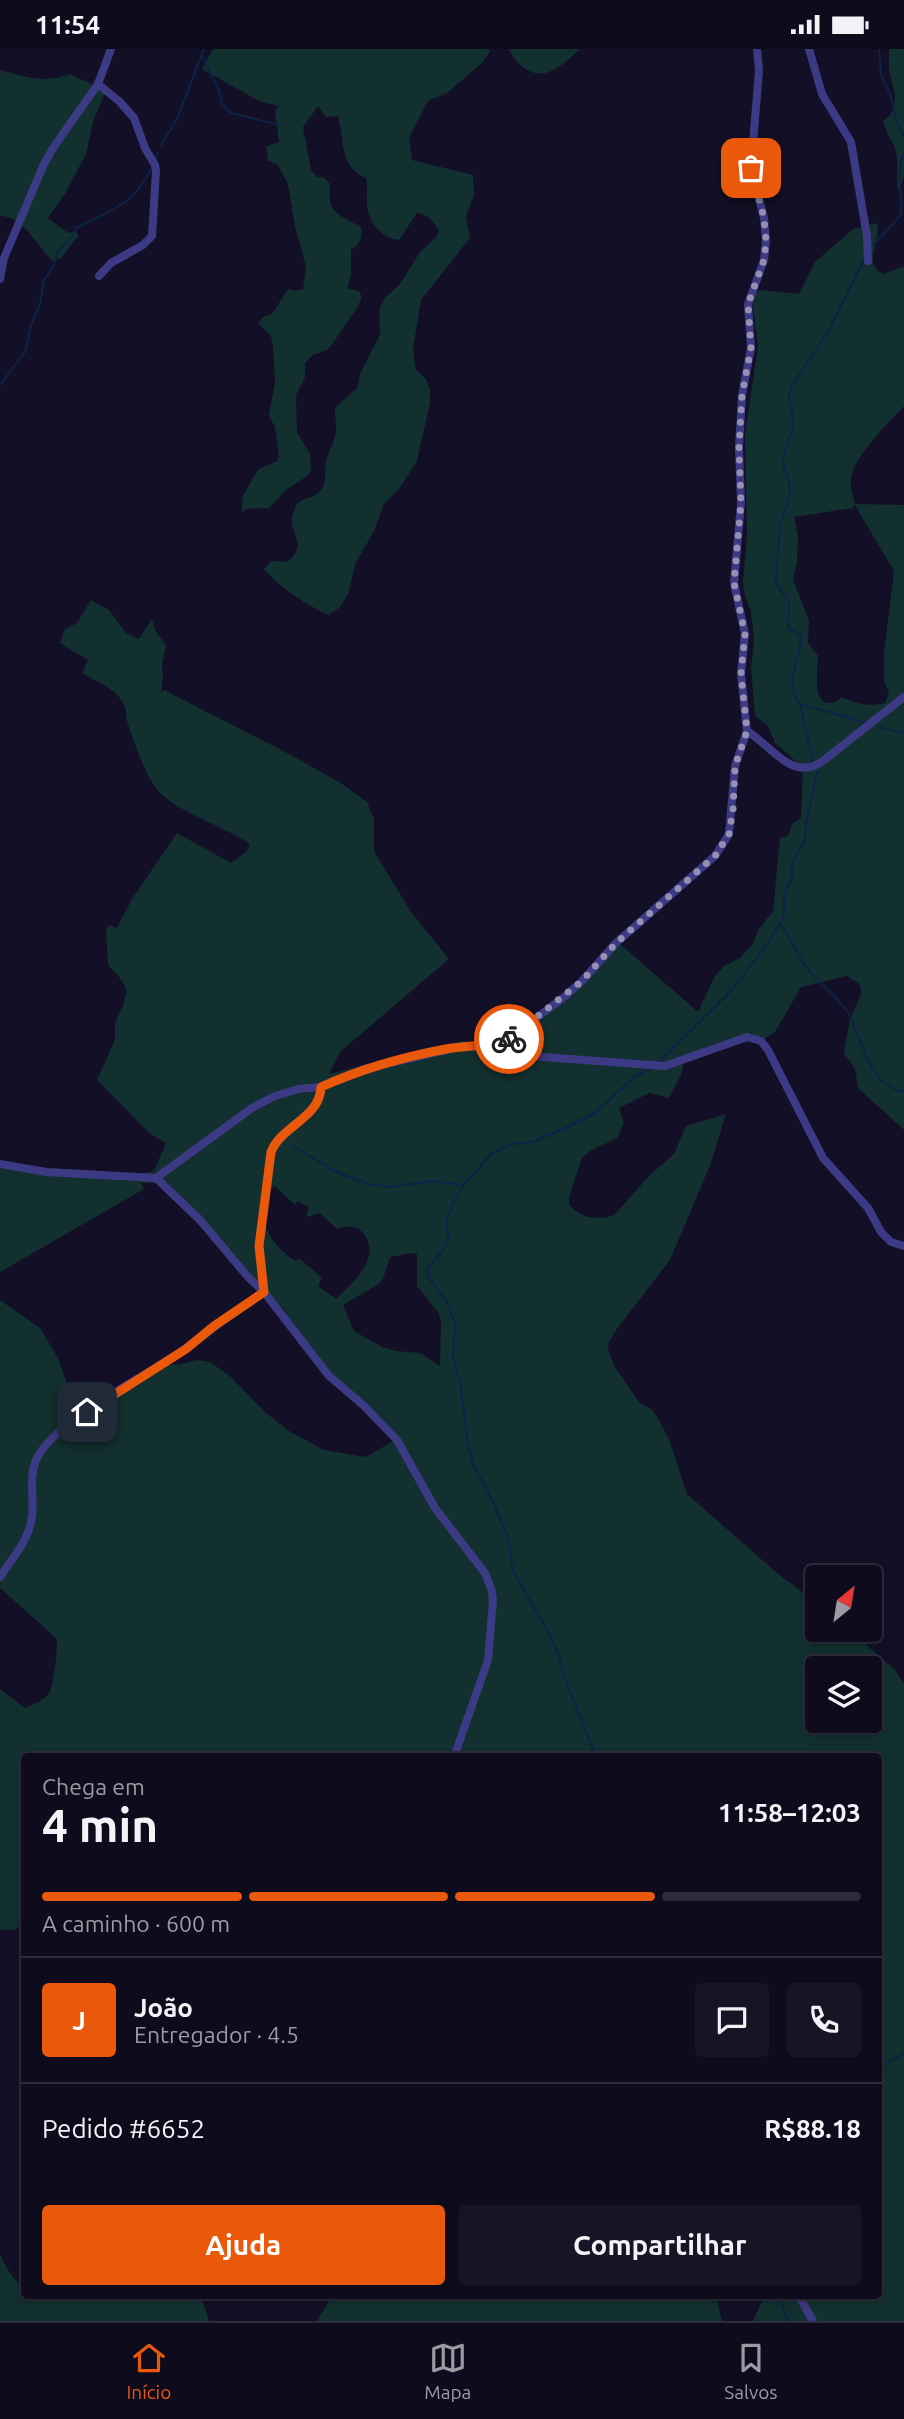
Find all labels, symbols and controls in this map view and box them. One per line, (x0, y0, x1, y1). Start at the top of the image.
text: 11:54 (35, 10, 100, 39)
pin (721, 138, 781, 198)
icon: bag (732, 149, 770, 187)
courier (474, 1004, 544, 1074)
icon: bike (490, 1020, 528, 1058)
pin (57, 1382, 117, 1442)
icon: home (68, 1393, 106, 1431)
north arrow (805, 1565, 882, 1641)
map controls (805, 1565, 882, 1733)
button: layers (805, 1656, 882, 1733)
text: Chega em (42, 1774, 145, 1799)
text: 11:58–12:03 (718, 1798, 861, 1827)
text: 4 min (42, 1799, 158, 1851)
text: A caminho · 600 m (42, 1911, 230, 1936)
button: chat (695, 1983, 769, 2057)
button: phone (787, 1983, 861, 2057)
text: João (134, 1993, 193, 2022)
text: J (72, 2006, 86, 2035)
text: Entregador · 4.5 (134, 2022, 299, 2047)
text: Pedido #6652 (42, 2114, 205, 2143)
text: R$88.18 (764, 2114, 861, 2143)
button: Ajuda (42, 2205, 445, 2285)
button: Compartilhar (459, 2205, 861, 2285)
tab: Início (126, 2339, 171, 2403)
tab: Mapa (424, 2339, 471, 2403)
tab: Salvos (724, 2339, 778, 2403)

